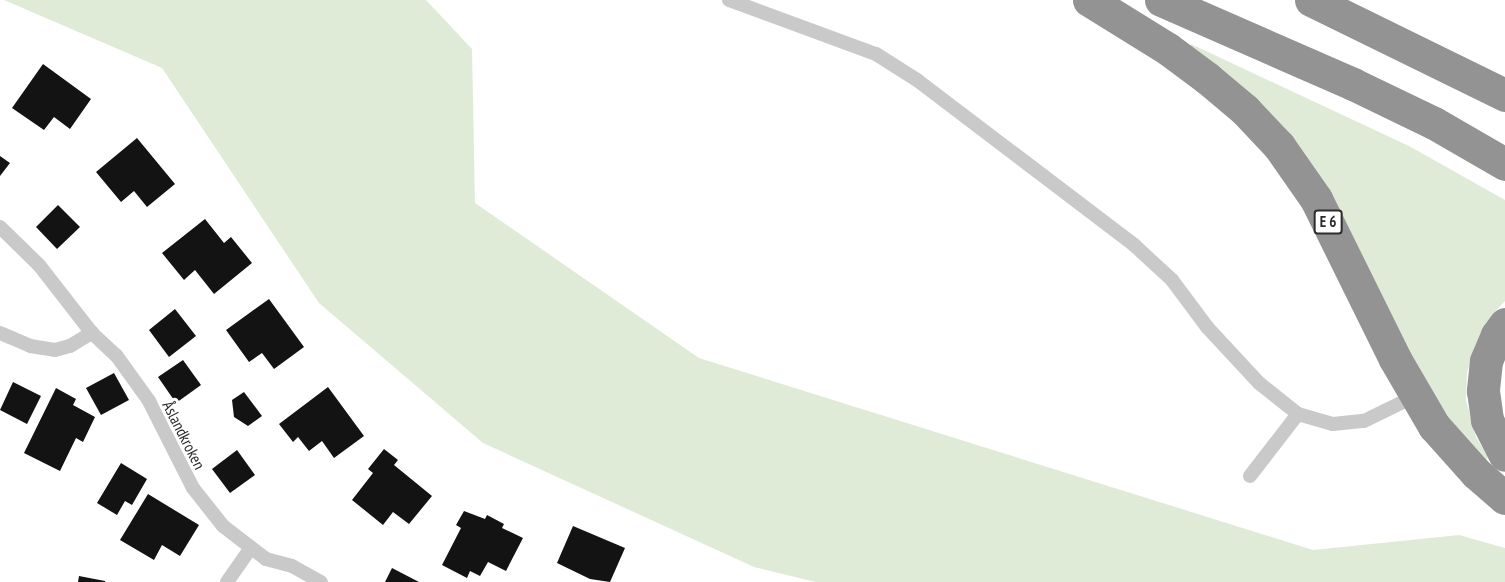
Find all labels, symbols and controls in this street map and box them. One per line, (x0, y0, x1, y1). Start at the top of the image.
road number: E 6 (1313, 210, 1343, 234)
street label: Åslandkroken (159, 398, 209, 472)

